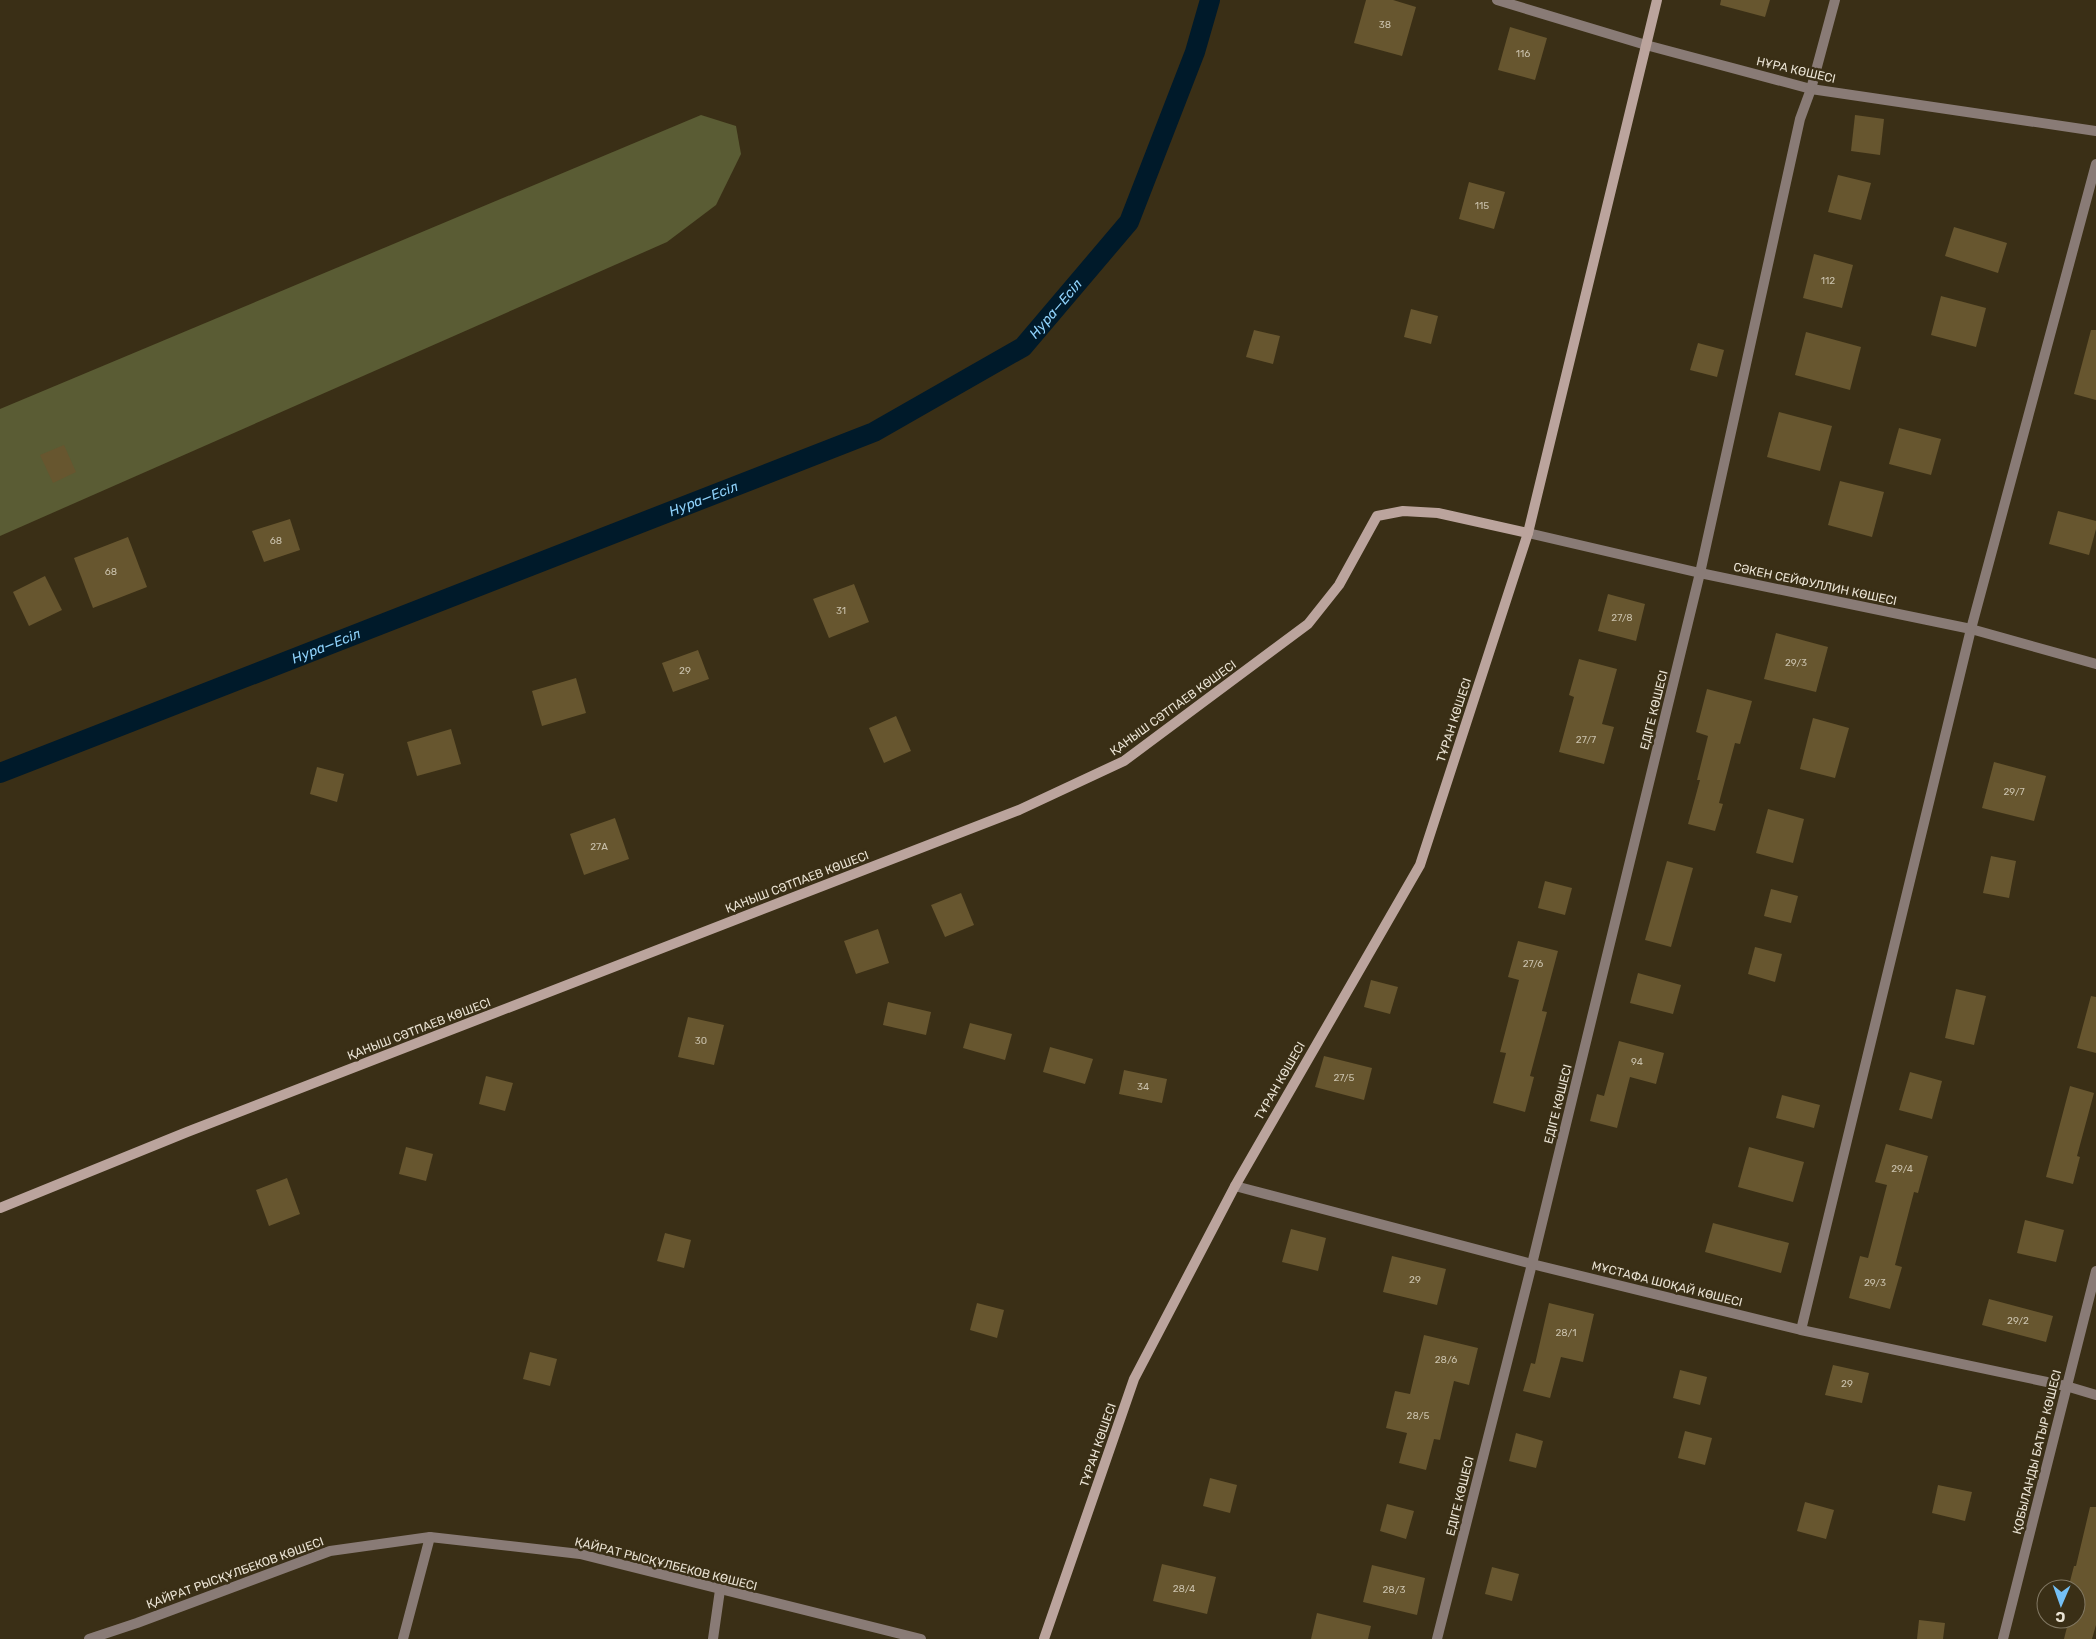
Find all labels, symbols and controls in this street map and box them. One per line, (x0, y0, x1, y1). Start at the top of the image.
house number: 38 (1379, 19, 1391, 31)
house number: 116 (1516, 48, 1530, 60)
street label: НҰРА КӨШЕСІ (1755, 54, 1837, 86)
house number: 115 (1475, 200, 1489, 212)
water label: Нура—Есіл (1026, 275, 1085, 342)
house number: 112 (1821, 275, 1835, 287)
water label: Нура—Есіл (666, 477, 740, 520)
house number: 68 (270, 535, 282, 547)
street label: СӘКЕН СЕЙФУЛЛИН КӨШЕСІ (1732, 560, 1898, 608)
house number: 68 (105, 566, 117, 578)
house number: 31 (836, 605, 846, 617)
house number: 27/8 (1611, 612, 1633, 624)
water label: Нура—Есіл (289, 625, 363, 667)
street label: ҚАНЫШ СӘТПАЕВ КӨШЕСІ (1107, 657, 1239, 759)
house number: 29/3 (1785, 657, 1807, 669)
house number: 29 (679, 665, 691, 677)
street label: ЕДІГЕ КӨШЕСІ (1637, 669, 1671, 751)
street label: ТҰРАН КӨШЕСІ (1434, 676, 1474, 764)
house number: 27/7 (1576, 734, 1596, 746)
house number: 29/7 (2003, 786, 2025, 798)
house number: 27А (590, 841, 608, 853)
street label: ҚАНЫШ СӘТПАЕВ КӨШЕСІ (723, 848, 871, 916)
house number: 27/6 (1523, 958, 1543, 970)
street label: ҚАНЫШ СӘТПАЕВ КӨШЕСІ (345, 995, 493, 1063)
house number: 30 (695, 1035, 707, 1047)
street label: ТҰРАН КӨШЕСІ (1252, 1040, 1308, 1122)
house number: 94 (1631, 1056, 1643, 1068)
street label: ЕДІГЕ КӨШЕСІ (1541, 1063, 1575, 1145)
house number: 27/5 (1333, 1072, 1355, 1084)
house number: 34 (1137, 1081, 1149, 1093)
house number: 29/4 (1891, 1163, 1913, 1175)
street label: МҰСТАФА ШОҚАЙ КӨШЕСІ (1590, 1258, 1744, 1310)
house number: 29 (1409, 1274, 1421, 1286)
house number: 29/3 (1864, 1277, 1886, 1289)
house number: 29/2 (2007, 1315, 2029, 1327)
house number: 28/1 (1555, 1327, 1577, 1339)
house number: 28/6 (1435, 1354, 1457, 1366)
street label: ҚОБЫЛАНДЫ БАТЫР КӨШЕСІ (2010, 1368, 2064, 1536)
house number: 29 (1841, 1378, 1853, 1390)
street label: ТҰРАН КӨШЕСІ (1077, 1401, 1119, 1489)
house number: 28/5 (1407, 1410, 1430, 1422)
street label: ЕДІГЕ КӨШЕСІ (1443, 1455, 1477, 1537)
street label: ҚАЙРАТ РЫСҚҰЛБЕКОВ КӨШЕСІ (145, 1534, 325, 1612)
street label: ҚАЙРАТ РЫСҚҰЛБЕКОВ КӨШЕСІ (573, 1535, 759, 1593)
north arrow (2036, 1579, 2086, 1629)
house number: 28/4 (1173, 1583, 1195, 1595)
house number: 28/3 (1382, 1584, 1406, 1596)
text: С (2055, 1608, 2066, 1625)

